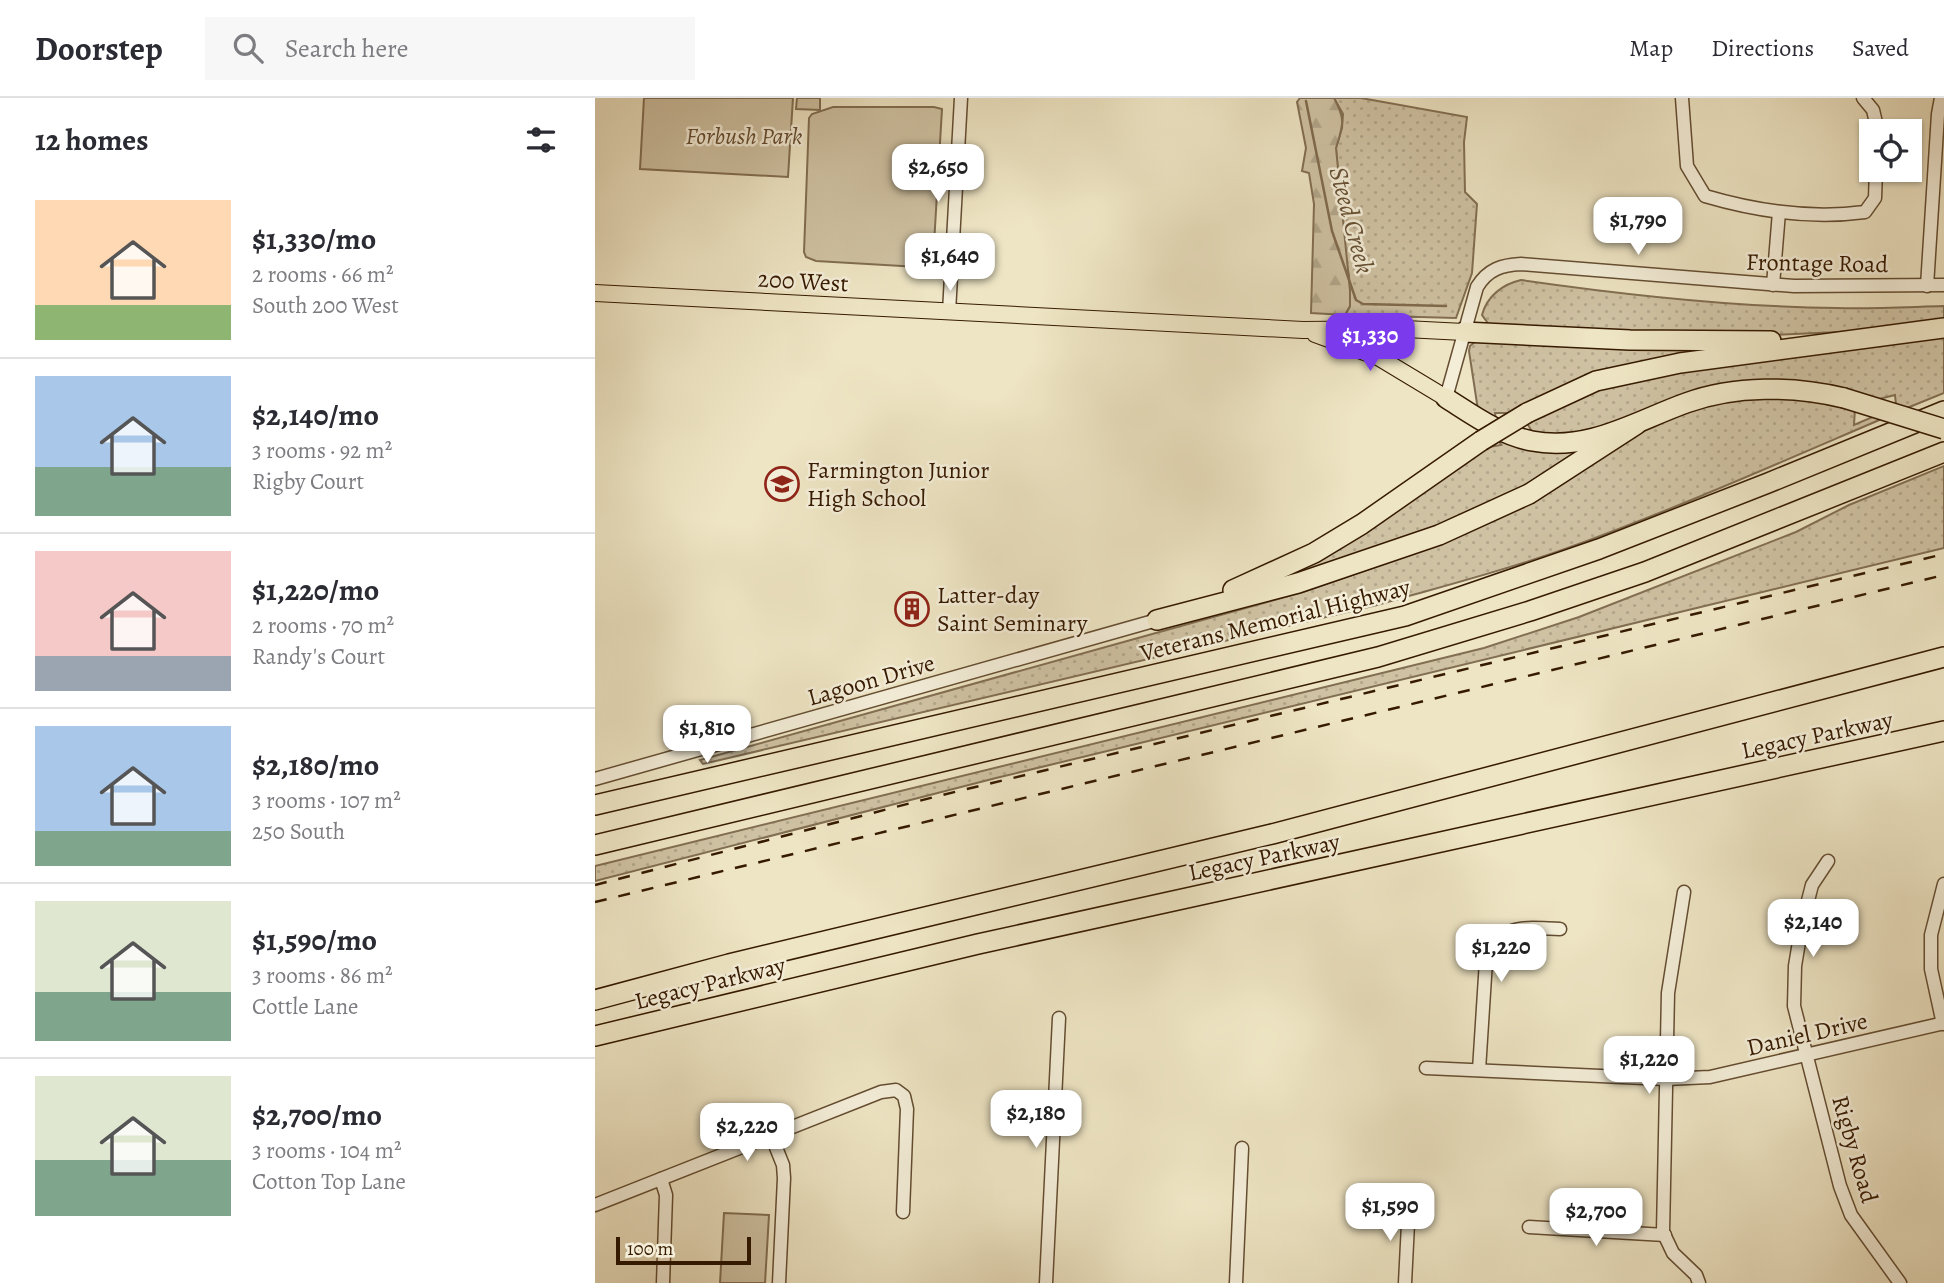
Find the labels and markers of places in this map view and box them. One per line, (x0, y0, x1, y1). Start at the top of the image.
pin: $2,650 (881, 144, 995, 204)
pin: $1,790 (1581, 198, 1695, 257)
pin: $1,640 (893, 234, 1007, 293)
pin: $1,330 (1313, 314, 1427, 373)
place label: Farmington Junior High School (807, 454, 990, 514)
school or university icon: Farmington Junior High School (763, 465, 801, 503)
place label: Latter-day Saint Seminary (937, 579, 1088, 639)
building icon: Latter-day Saint Seminary (893, 590, 931, 628)
pin: $1,810 (650, 706, 764, 765)
pin: $2,140 (1756, 900, 1870, 959)
pin: $1,220 (1444, 924, 1558, 984)
pin: $1,220 (1592, 1037, 1706, 1096)
pin: $2,180 (979, 1090, 1093, 1150)
pin: $2,220 (690, 1104, 804, 1163)
pin: $1,590 (1333, 1184, 1447, 1243)
pin: $2,700 (1539, 1188, 1653, 1248)

